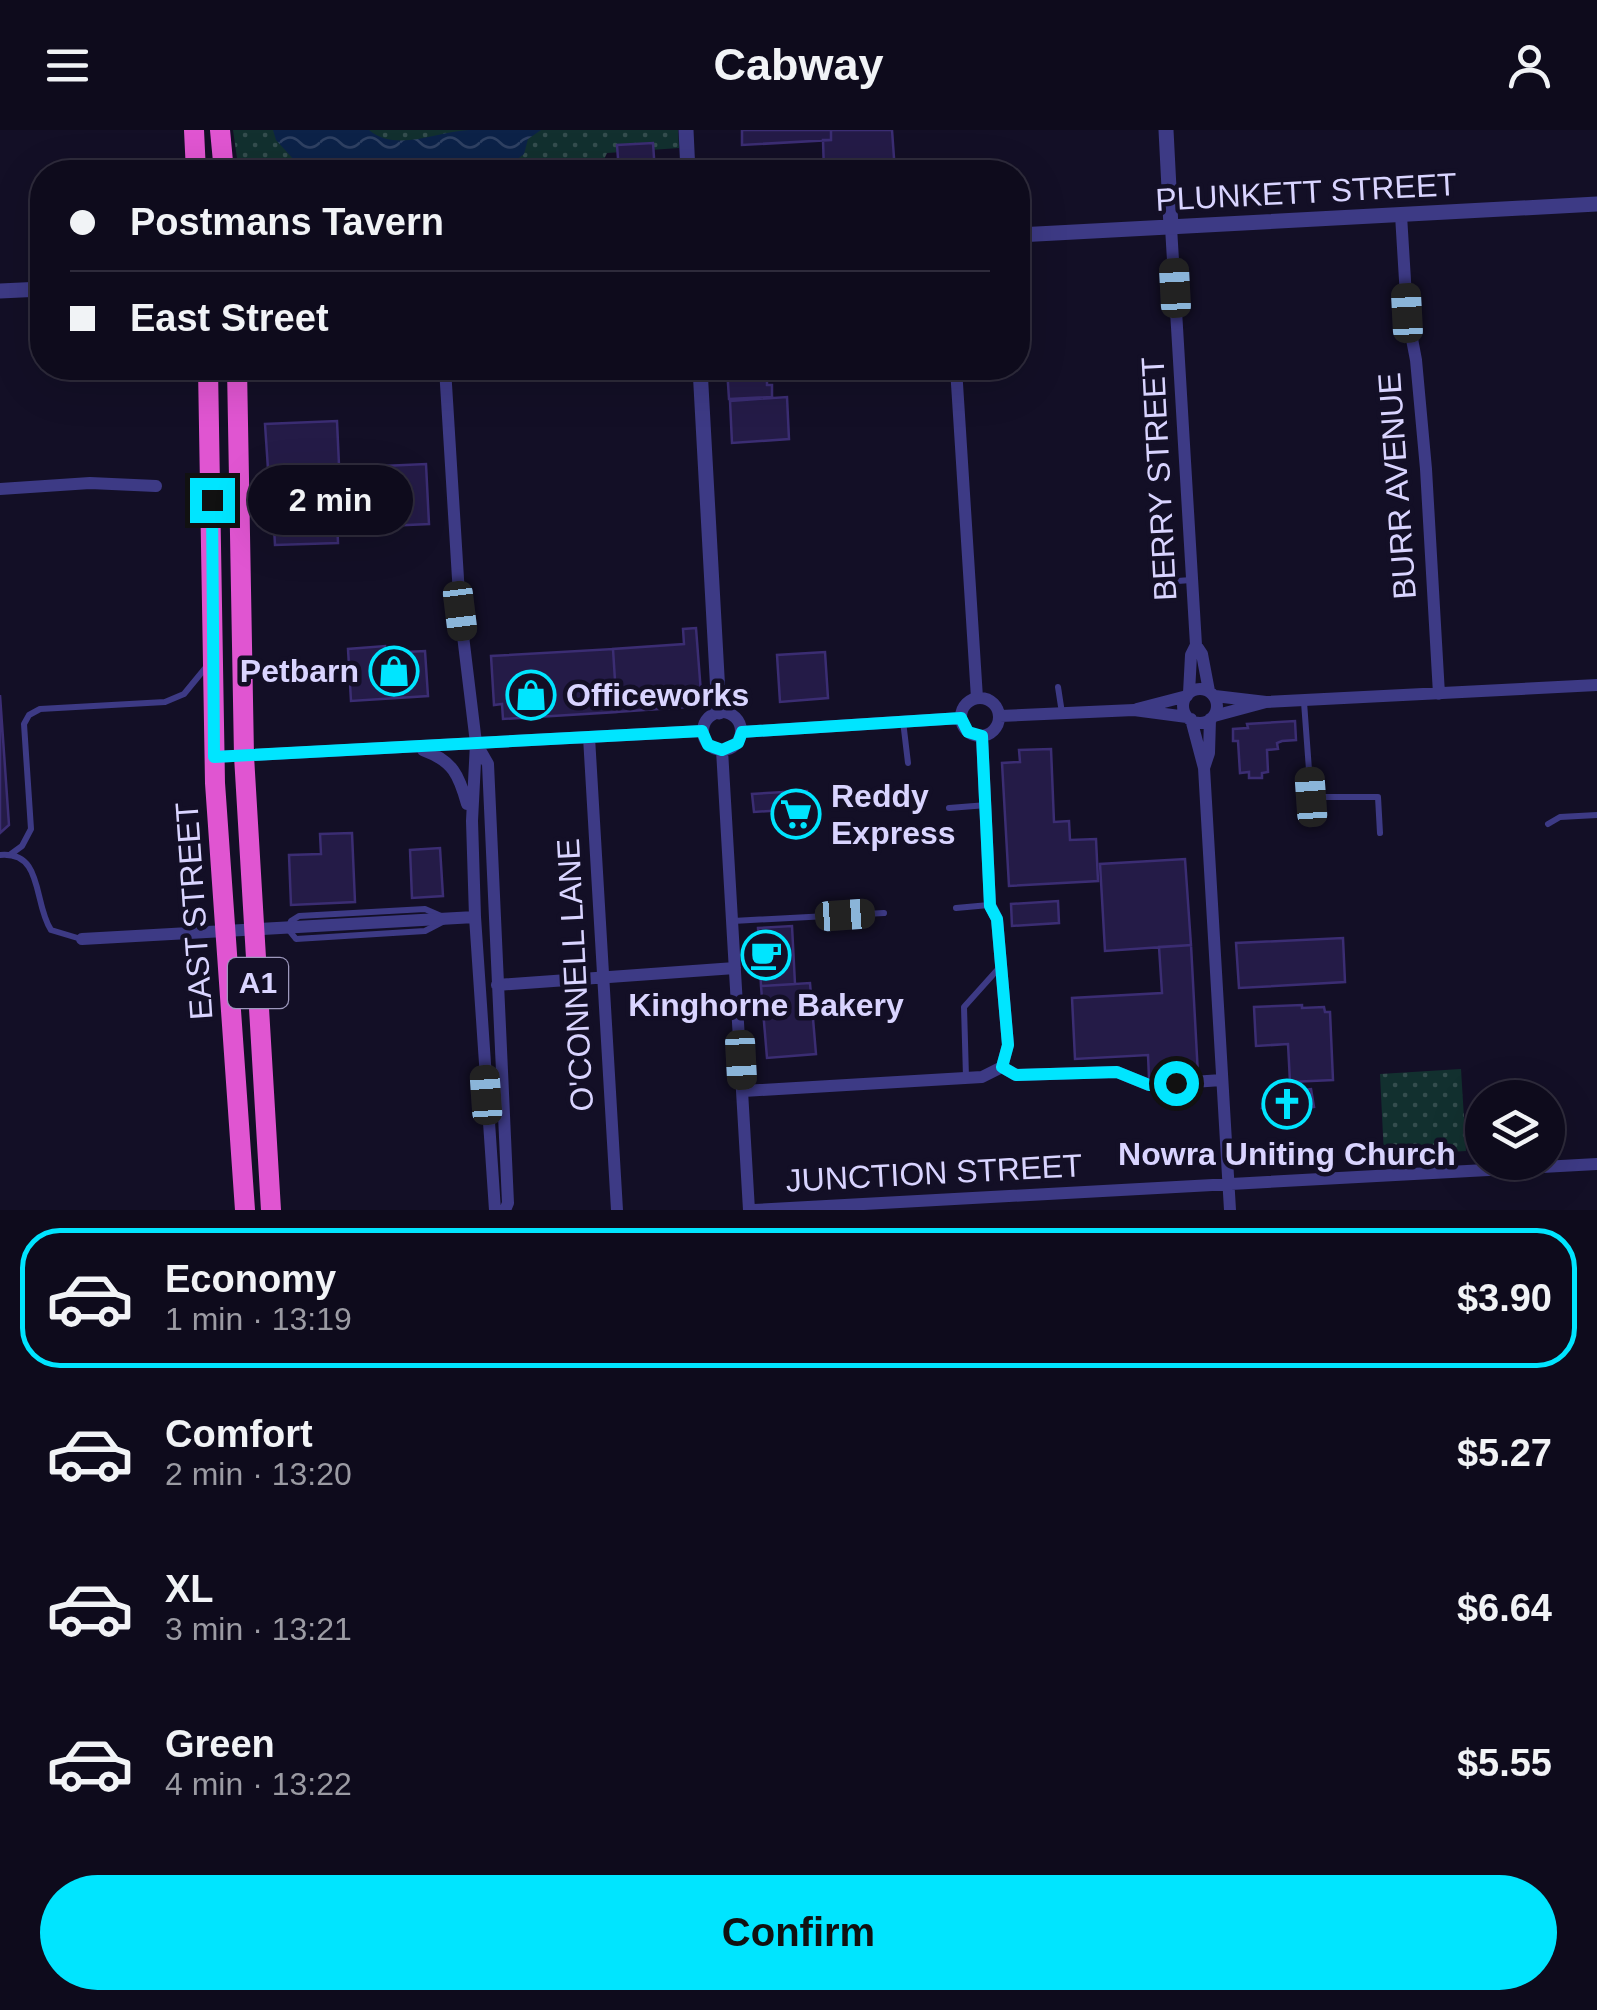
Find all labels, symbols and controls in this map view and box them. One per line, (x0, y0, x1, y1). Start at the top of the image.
icon: menu (40, 38, 95, 93)
icon: person (1502, 38, 1557, 93)
text: Cabway (713, 39, 884, 90)
street label: PLUNKETT STREET (1154, 166, 1458, 218)
text: Postmans Tavern (130, 201, 444, 243)
car (1158, 257, 1192, 319)
car (1390, 282, 1424, 344)
text: East Street (130, 297, 329, 339)
street label: BERRY STREET (1135, 356, 1183, 602)
street label: BURR AVENUE (1371, 372, 1423, 600)
callout: 2 min (247, 465, 412, 535)
route end (190, 478, 235, 523)
text: 2 min (289, 482, 372, 518)
car (441, 579, 479, 643)
shop icon: Petbarn (368, 645, 420, 697)
place label: Petbarn (240, 653, 359, 689)
shop icon: Officeworks (505, 669, 557, 721)
place label: Officeworks (566, 677, 749, 713)
car (1294, 766, 1328, 828)
place label: Reddy Express (831, 778, 956, 851)
supermarket icon: Reddy Express (770, 788, 822, 840)
street label: EAST STREET (168, 801, 220, 1021)
street label: O'CONNELL LANE (550, 838, 600, 1112)
car (814, 898, 876, 932)
cafe icon: Kinghorne Bakery (740, 929, 792, 981)
road number: A1 (228, 958, 288, 1008)
place label: Kinghorne Bakery (628, 987, 904, 1023)
car (724, 1029, 758, 1091)
route start (1154, 1061, 1199, 1106)
car (469, 1064, 503, 1126)
church icon: Nowra Uniting Church (1261, 1078, 1313, 1130)
map controls (1465, 1080, 1565, 1180)
button: layers (1465, 1080, 1565, 1180)
place label: Nowra Uniting Church (1118, 1136, 1456, 1172)
street label: JUNCTION STREET (785, 1147, 1083, 1199)
icon: car (45, 1253, 135, 1343)
text: Economy (165, 1258, 336, 1300)
text: $3.90 (1457, 1277, 1552, 1319)
text: 1 min · 13:19 (165, 1301, 352, 1337)
icon: car (45, 1408, 135, 1498)
text: Comfort (165, 1413, 313, 1455)
text: $5.27 (1457, 1432, 1552, 1474)
text: 2 min · 13:20 (165, 1456, 352, 1492)
icon: car (45, 1563, 135, 1653)
text: XL (165, 1568, 214, 1610)
text: $6.64 (1457, 1587, 1552, 1629)
text: 3 min · 13:21 (165, 1611, 352, 1647)
icon: car (45, 1718, 135, 1808)
text: Green (165, 1723, 275, 1765)
text: $5.55 (1457, 1742, 1552, 1784)
text: 4 min · 13:22 (165, 1766, 352, 1802)
button: Confirm (40, 1875, 1557, 1990)

